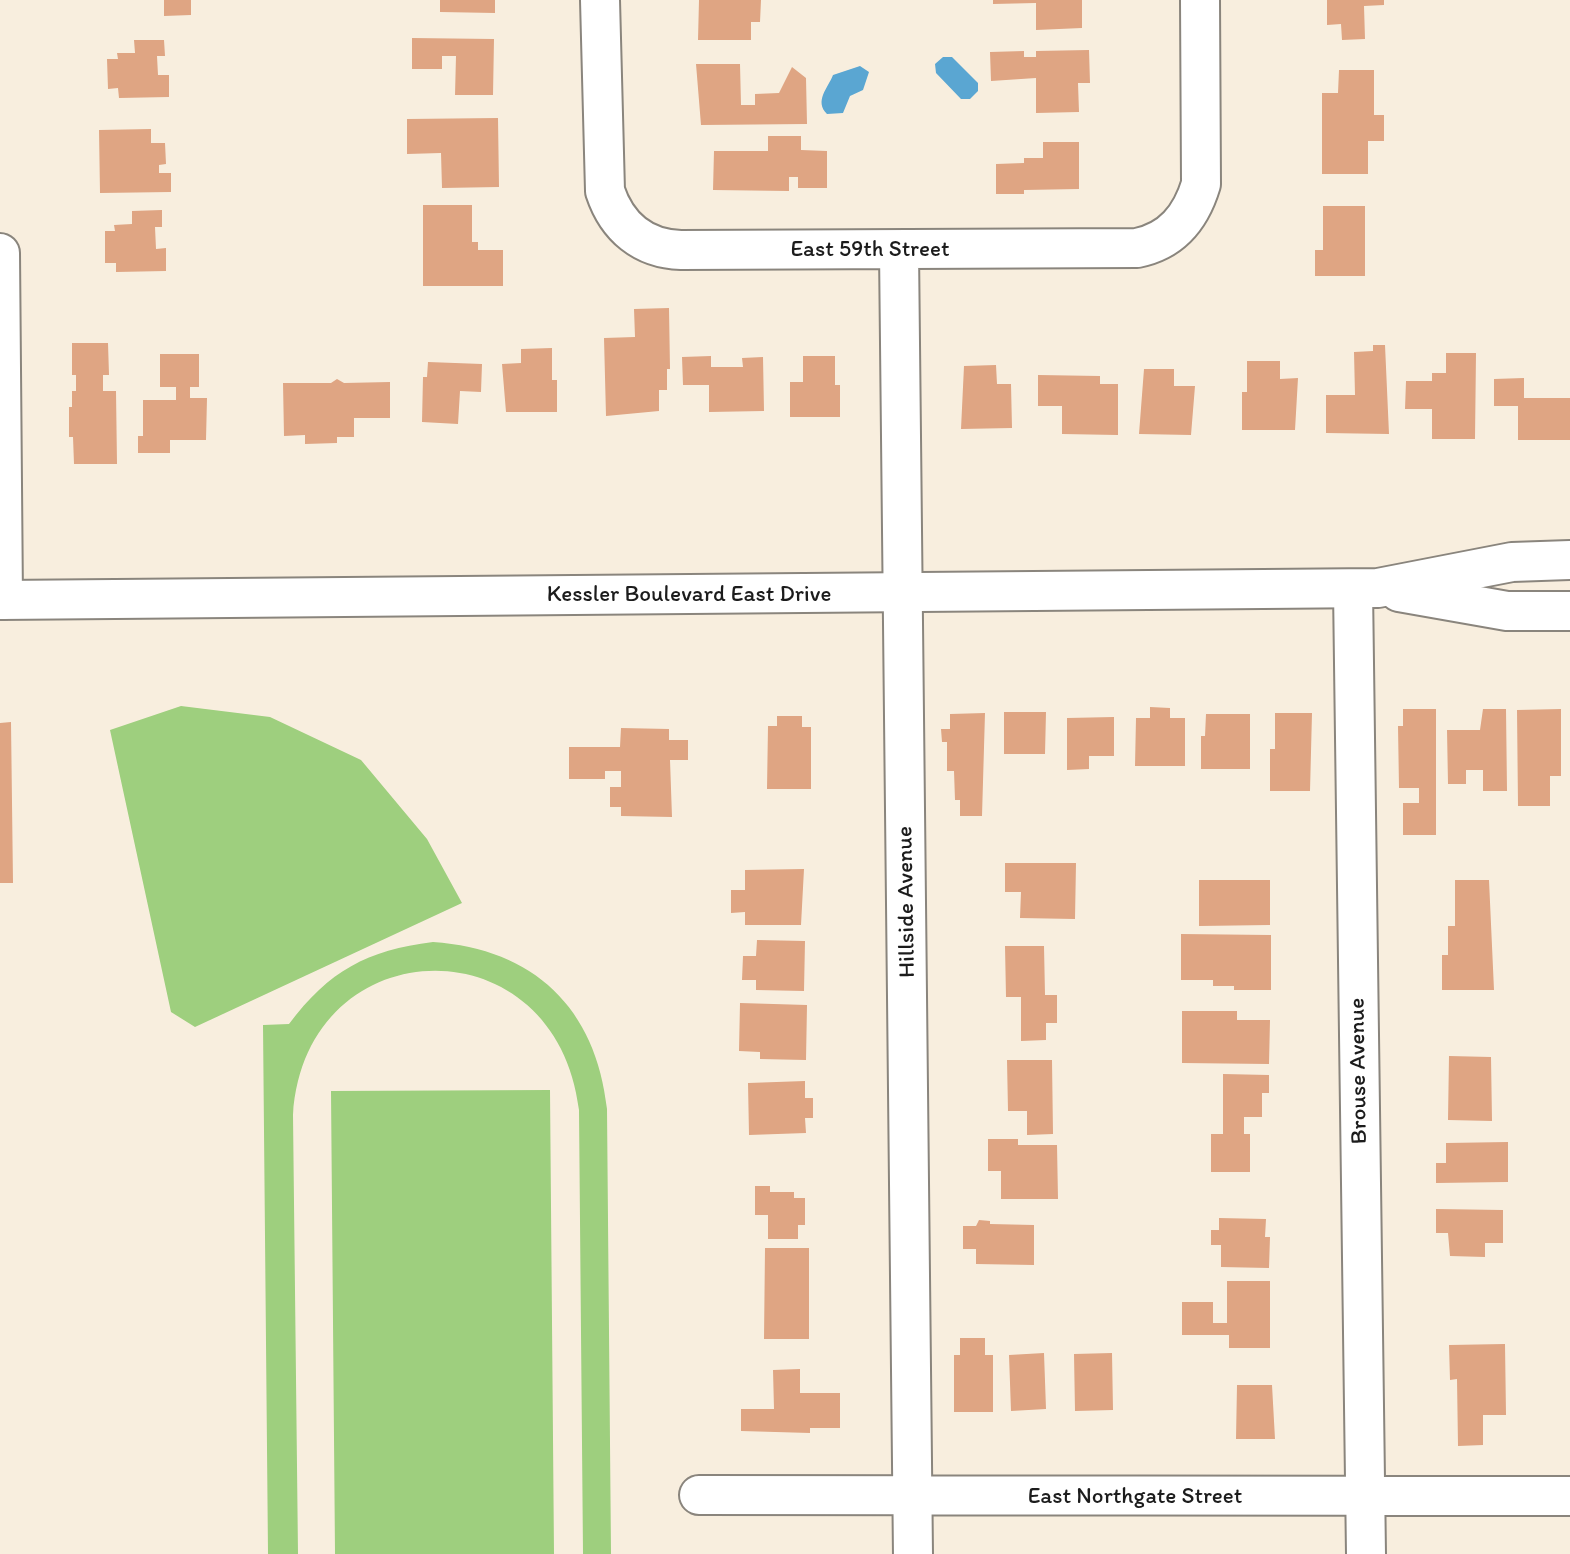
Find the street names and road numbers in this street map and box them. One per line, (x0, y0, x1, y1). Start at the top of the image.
street label: East 59th Street (790, 236, 950, 264)
street label: Kessler Boulevard East Drive (547, 581, 831, 609)
street label: Hillside Avenue (892, 826, 922, 978)
street label: Brouse Avenue (1344, 997, 1374, 1145)
street label: East Northgate Street (1028, 1483, 1242, 1511)

